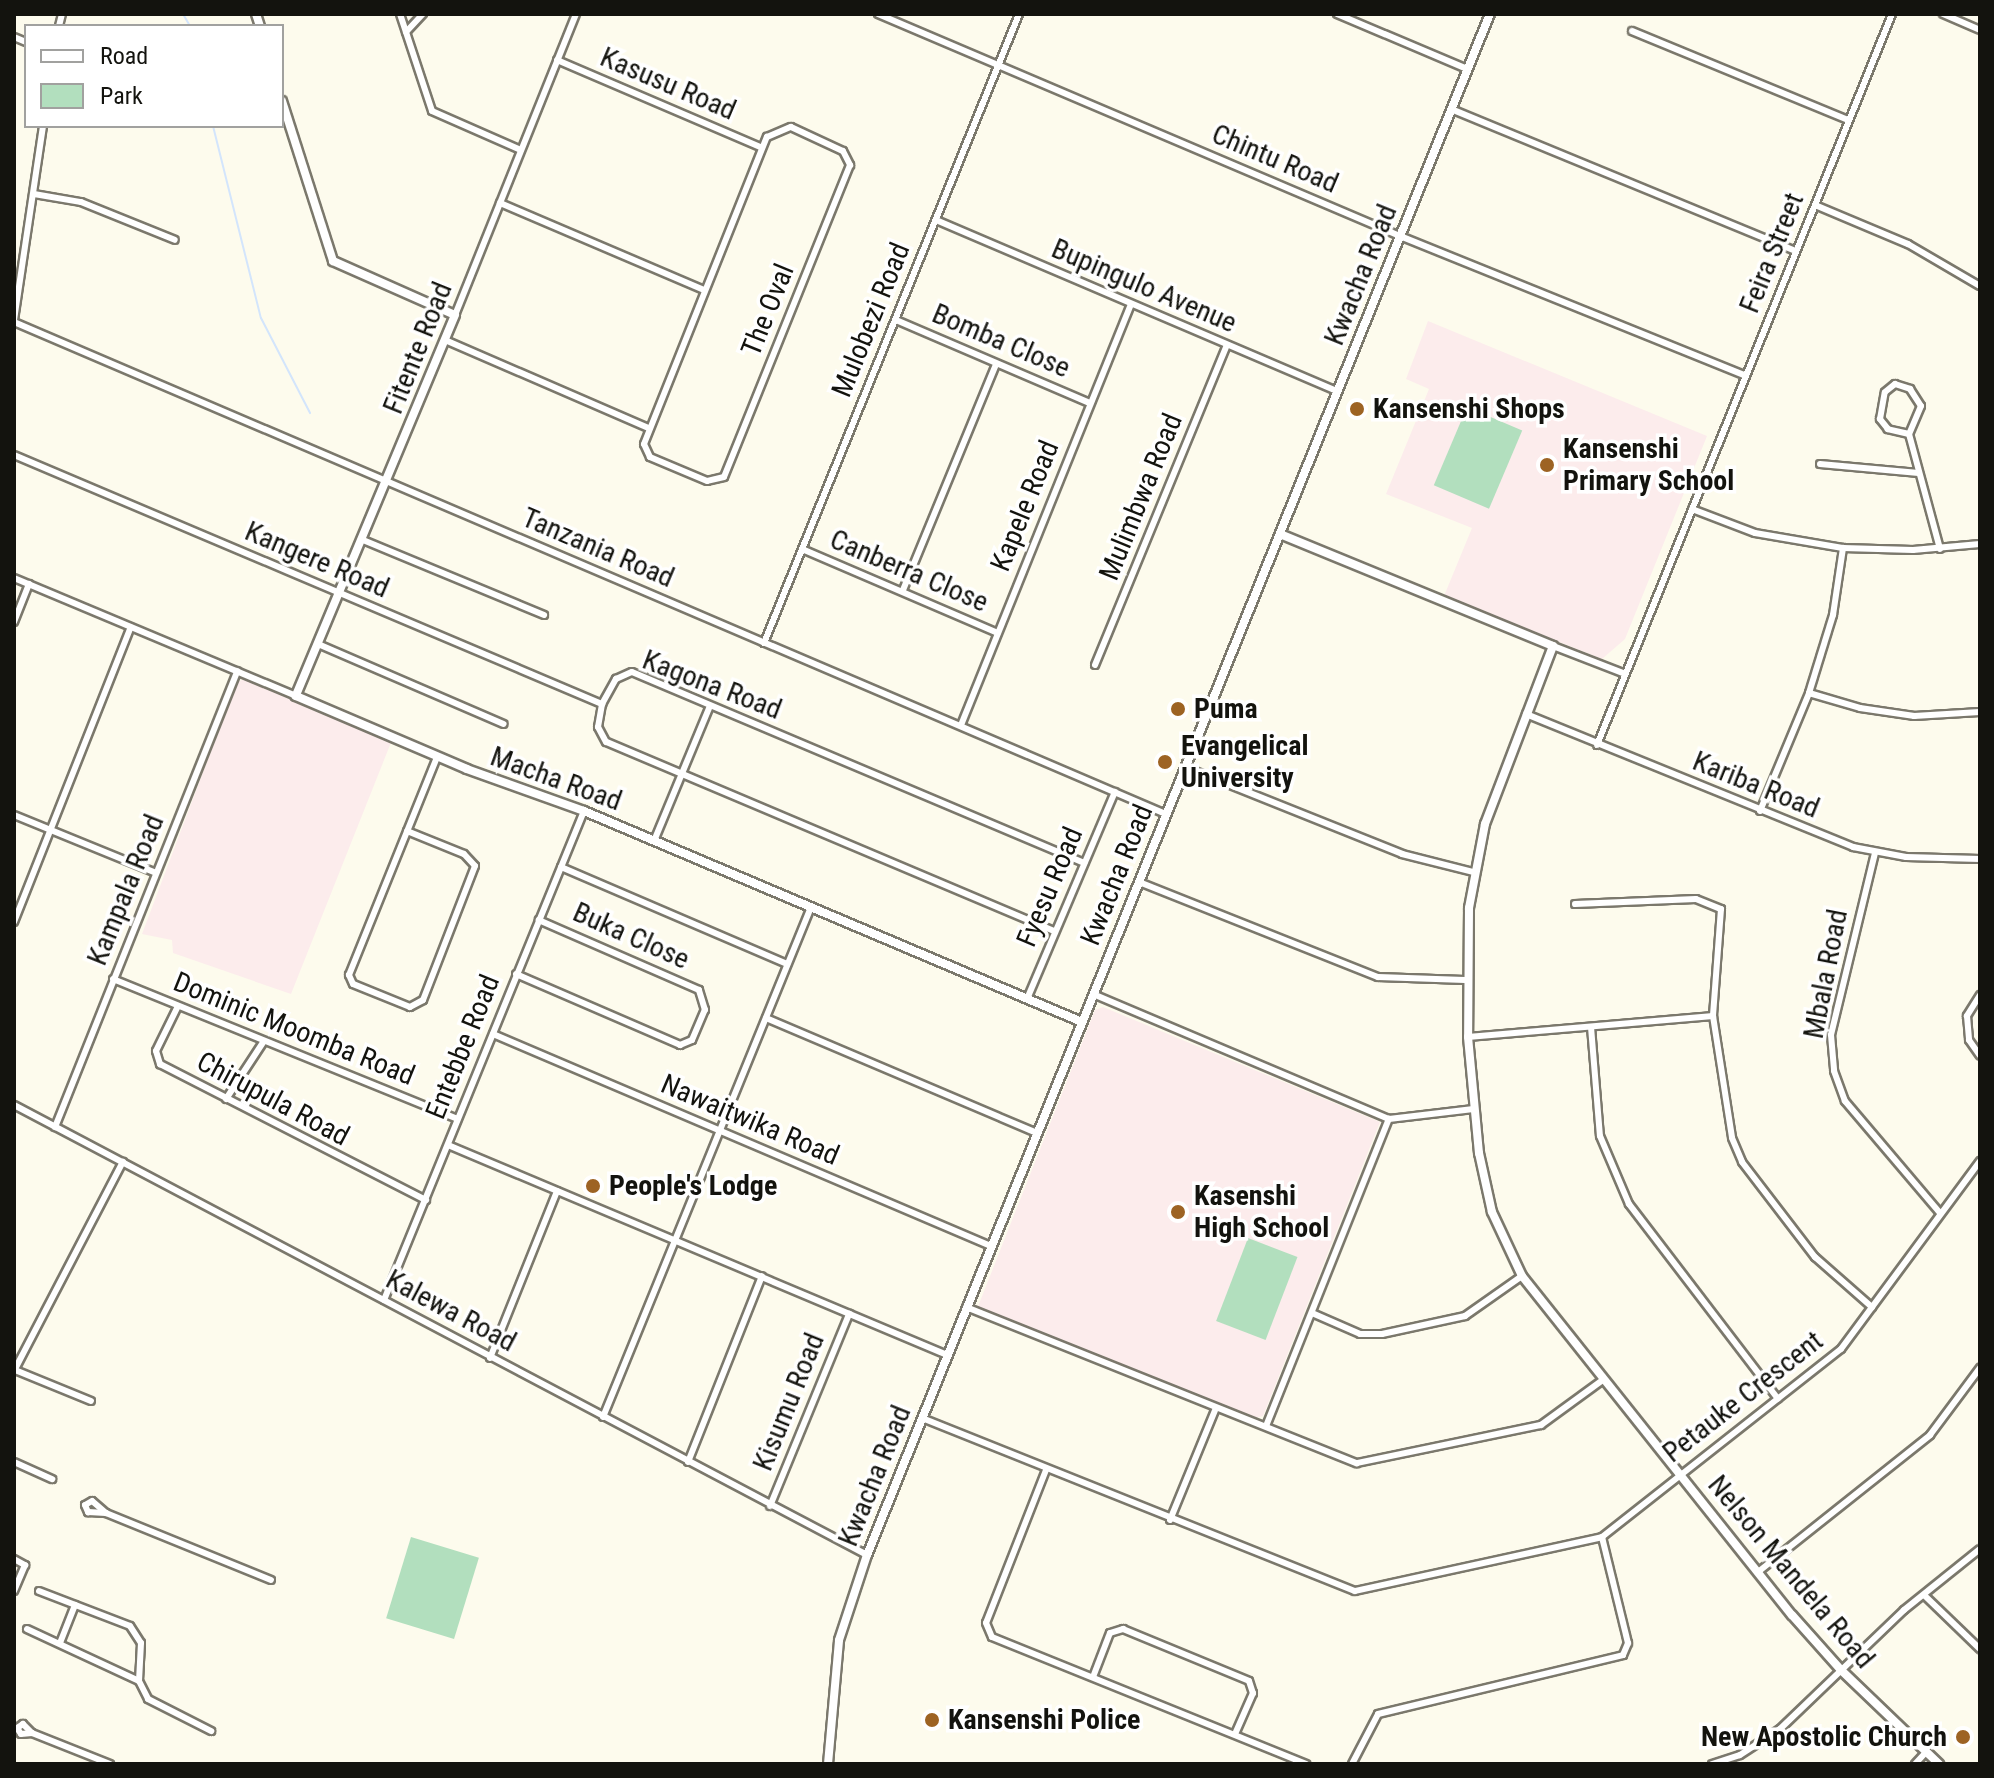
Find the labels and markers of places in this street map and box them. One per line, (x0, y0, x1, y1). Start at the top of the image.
place label: Kansenshi Shops (1373, 392, 1565, 426)
marker: Kansenshi Shops (1348, 400, 1366, 418)
place label: Kansenshi Primary School (1563, 432, 1734, 498)
marker: Kansenshi Primary School (1538, 456, 1556, 474)
place label: Puma (1194, 692, 1258, 726)
marker: Puma (1169, 700, 1187, 718)
place label: Evangelical University (1181, 729, 1308, 795)
marker: Evangelical University (1156, 753, 1174, 771)
place label: People's Lodge (609, 1169, 777, 1203)
marker: People's Lodge (584, 1177, 602, 1195)
place label: Kasenshi High School (1194, 1179, 1329, 1245)
marker: Kasenshi High School (1169, 1203, 1187, 1221)
place label: Kansenshi Police (948, 1703, 1140, 1737)
marker: Kansenshi Police (923, 1711, 941, 1729)
place label: New Apostolic Church (1701, 1720, 1947, 1754)
marker: New Apostolic Church (1954, 1728, 1972, 1746)

